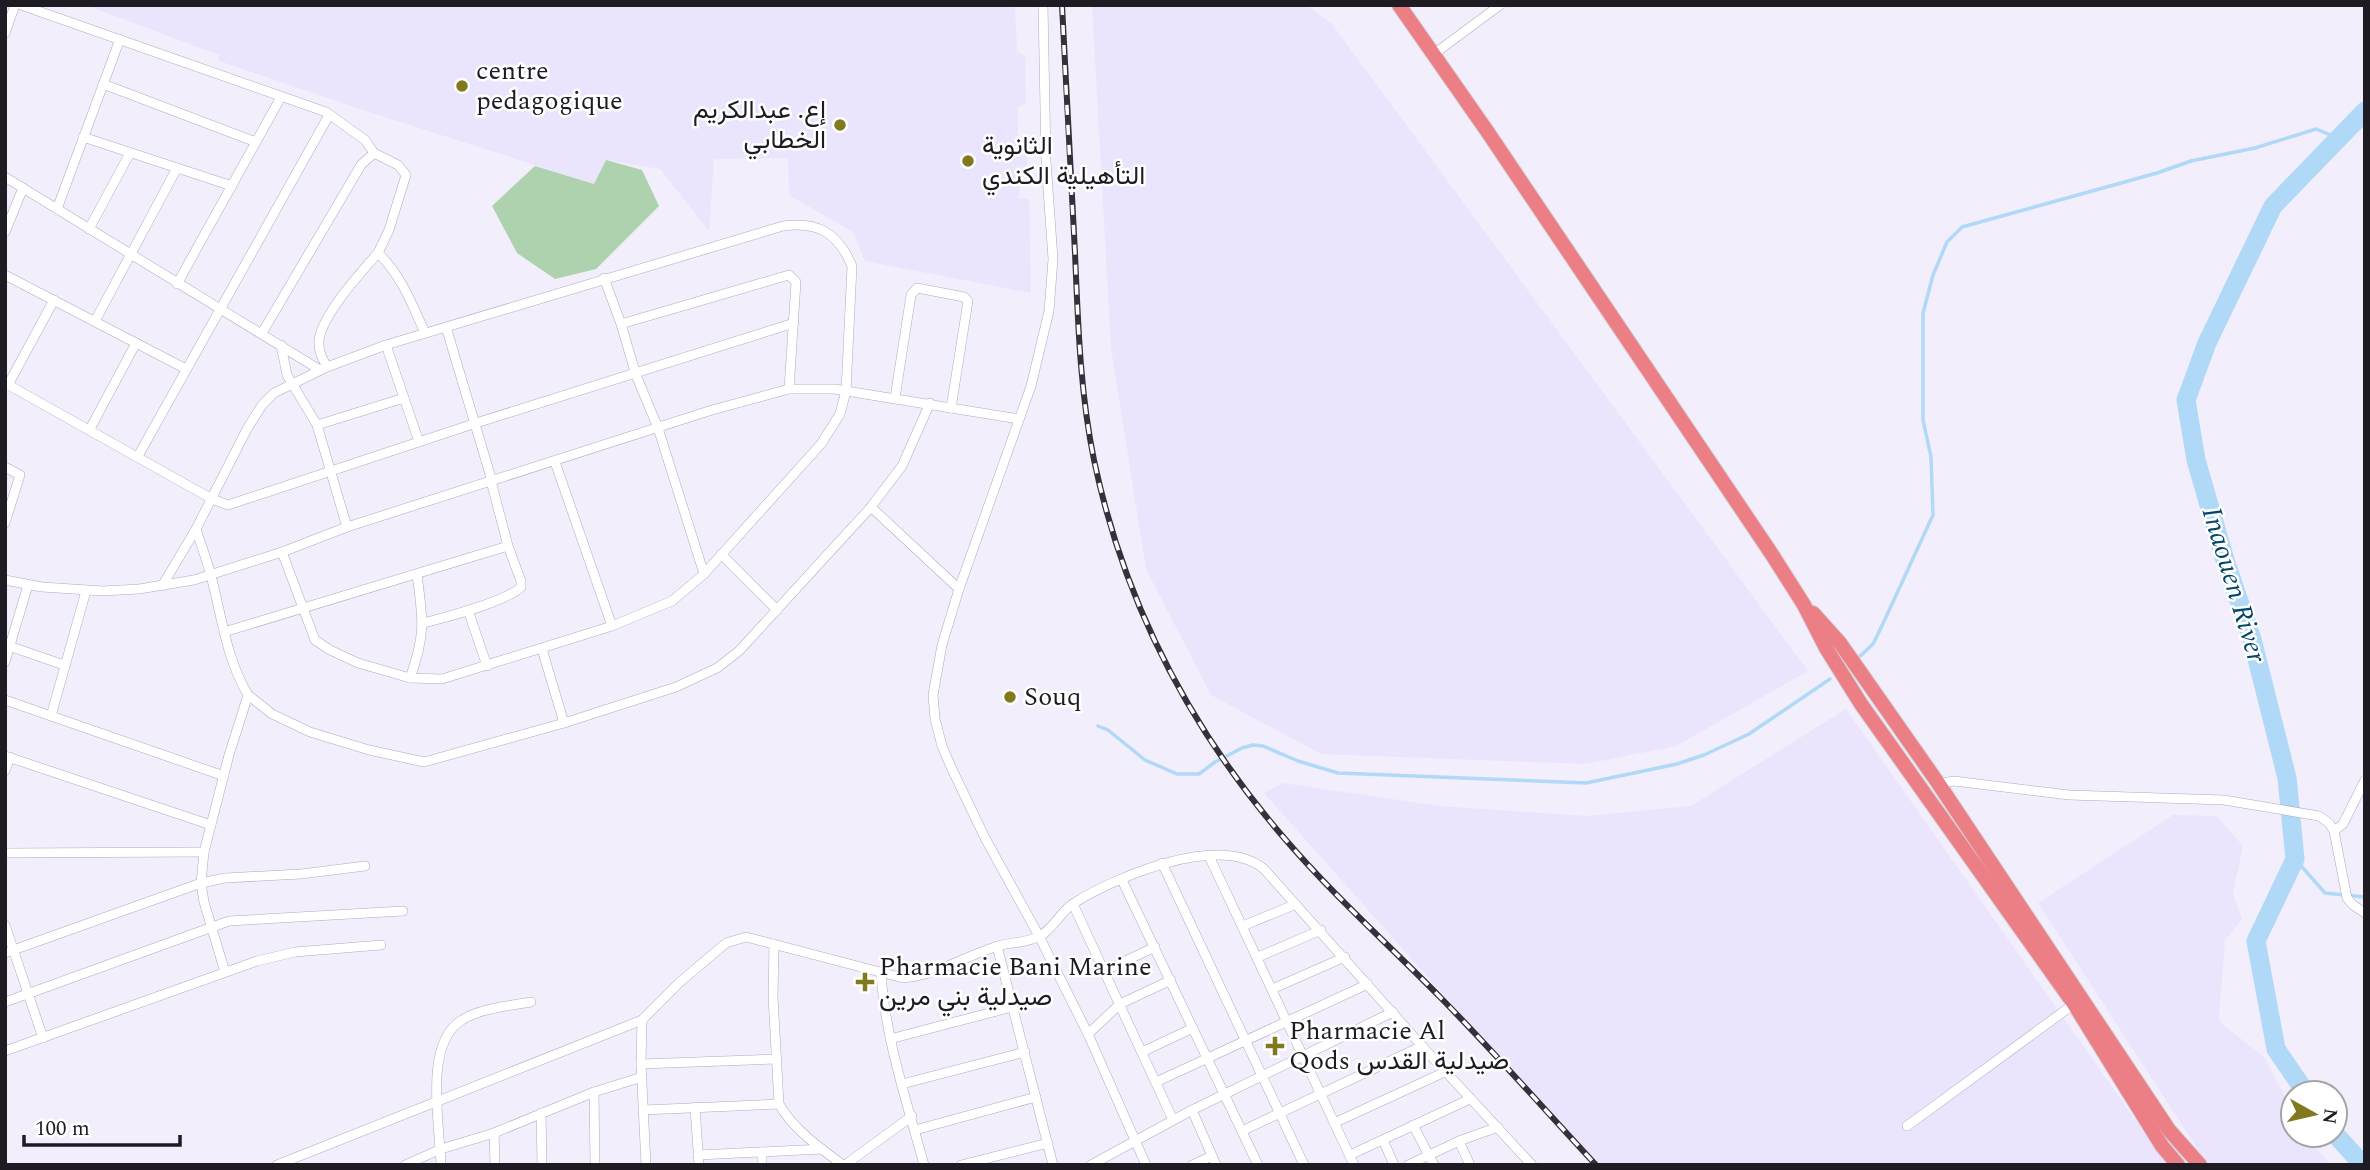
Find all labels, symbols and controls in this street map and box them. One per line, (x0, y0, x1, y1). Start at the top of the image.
place label: centre pedagogique (476, 51, 623, 121)
marker: centre pedagogique (454, 78, 470, 94)
place label: إع. عبدالكريم الخطابي (693, 90, 826, 160)
marker: إع. عبدالكريم الخطابي (832, 117, 848, 133)
place label: الثانوية التأهيلية الكندي (982, 126, 1145, 196)
marker: الثانوية التأهيلية الكندي (960, 153, 976, 169)
water label: Inaouen River (2190, 502, 2278, 668)
place label: Souq (1024, 677, 1081, 717)
marker: Souq (1002, 689, 1018, 705)
place label: Pharmacie Bani Marine صيدلية بني مرين (879, 947, 1152, 1017)
marker: Pharmacie Bani Marine صيدلية بني مرين (857, 974, 873, 990)
place label: Pharmacie Al Qods صيدلية القدس (1289, 1011, 1509, 1081)
marker: Pharmacie Al Qods صيدلية القدس (1267, 1038, 1283, 1054)
north arrow (2279, 1079, 2349, 1149)
scale bar (24, 1104, 180, 1148)
text: N (2314, 1106, 2345, 1126)
text: 100 m (35, 1113, 90, 1145)

